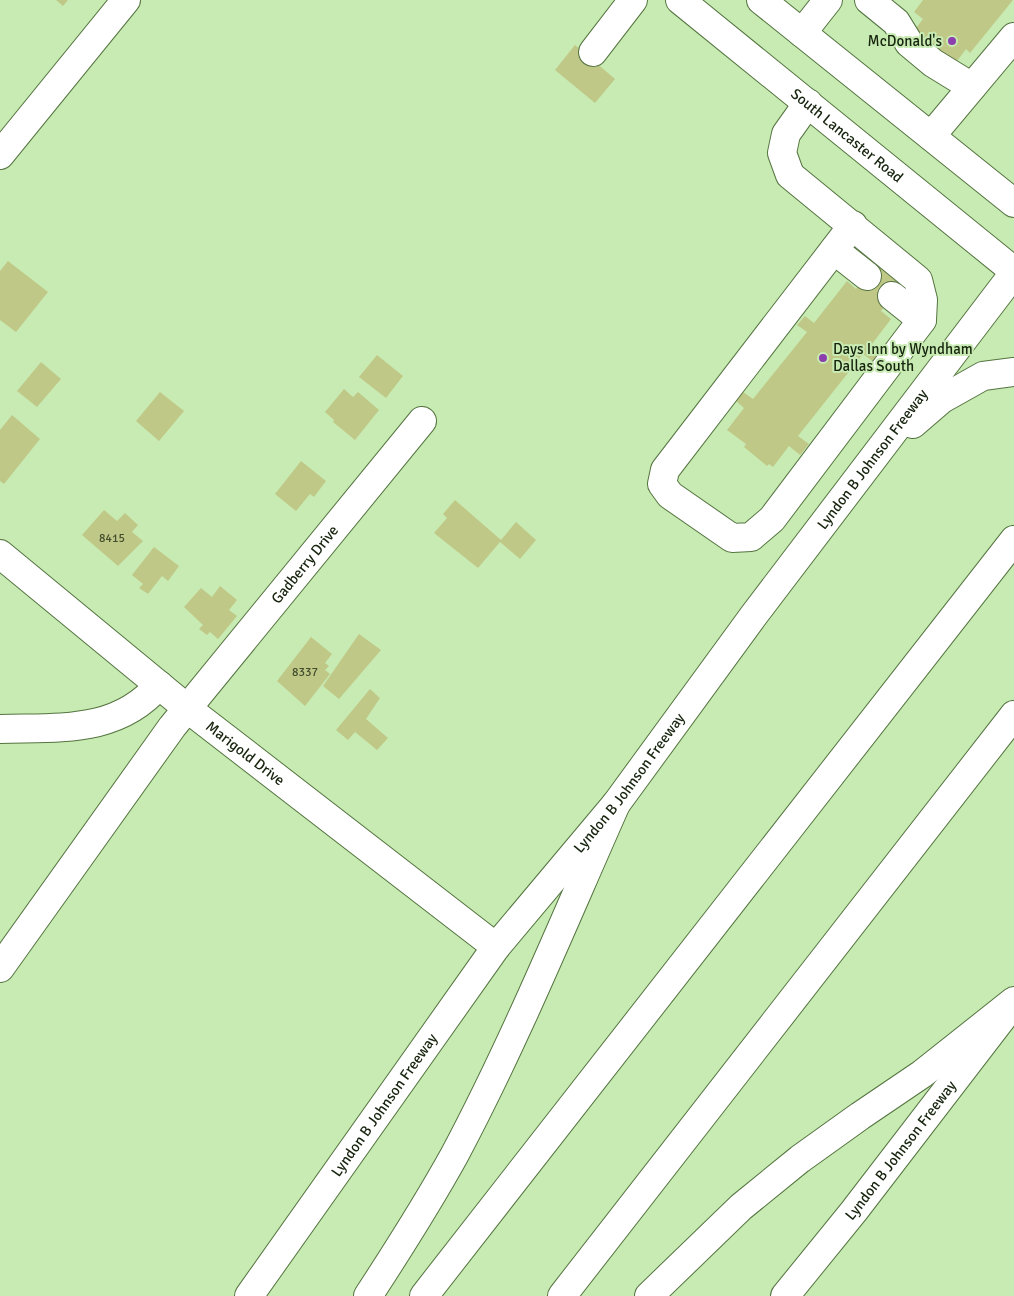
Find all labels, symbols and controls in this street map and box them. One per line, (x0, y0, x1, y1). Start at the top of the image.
place label: McDonald's (868, 32, 942, 50)
marker: McDonald's (946, 35, 958, 47)
street label: South Lancaster Road (787, 85, 907, 186)
place label: Days Inn by Wyndham Dallas South (833, 340, 973, 375)
marker: Days Inn by Wyndham Dallas South (817, 352, 829, 364)
street label: Lyndon B Johnson Freeway (813, 385, 932, 533)
street label: Gadberry Drive (267, 522, 342, 607)
house number: 8415 (99, 531, 125, 546)
house number: 8337 (292, 665, 318, 680)
street label: Lyndon B Johnson Freeway (570, 709, 688, 856)
street label: Marigold Drive (202, 717, 288, 789)
street label: Lyndon B Johnson Freeway (327, 1030, 441, 1180)
street label: Lyndon B Johnson Freeway (841, 1077, 960, 1224)

